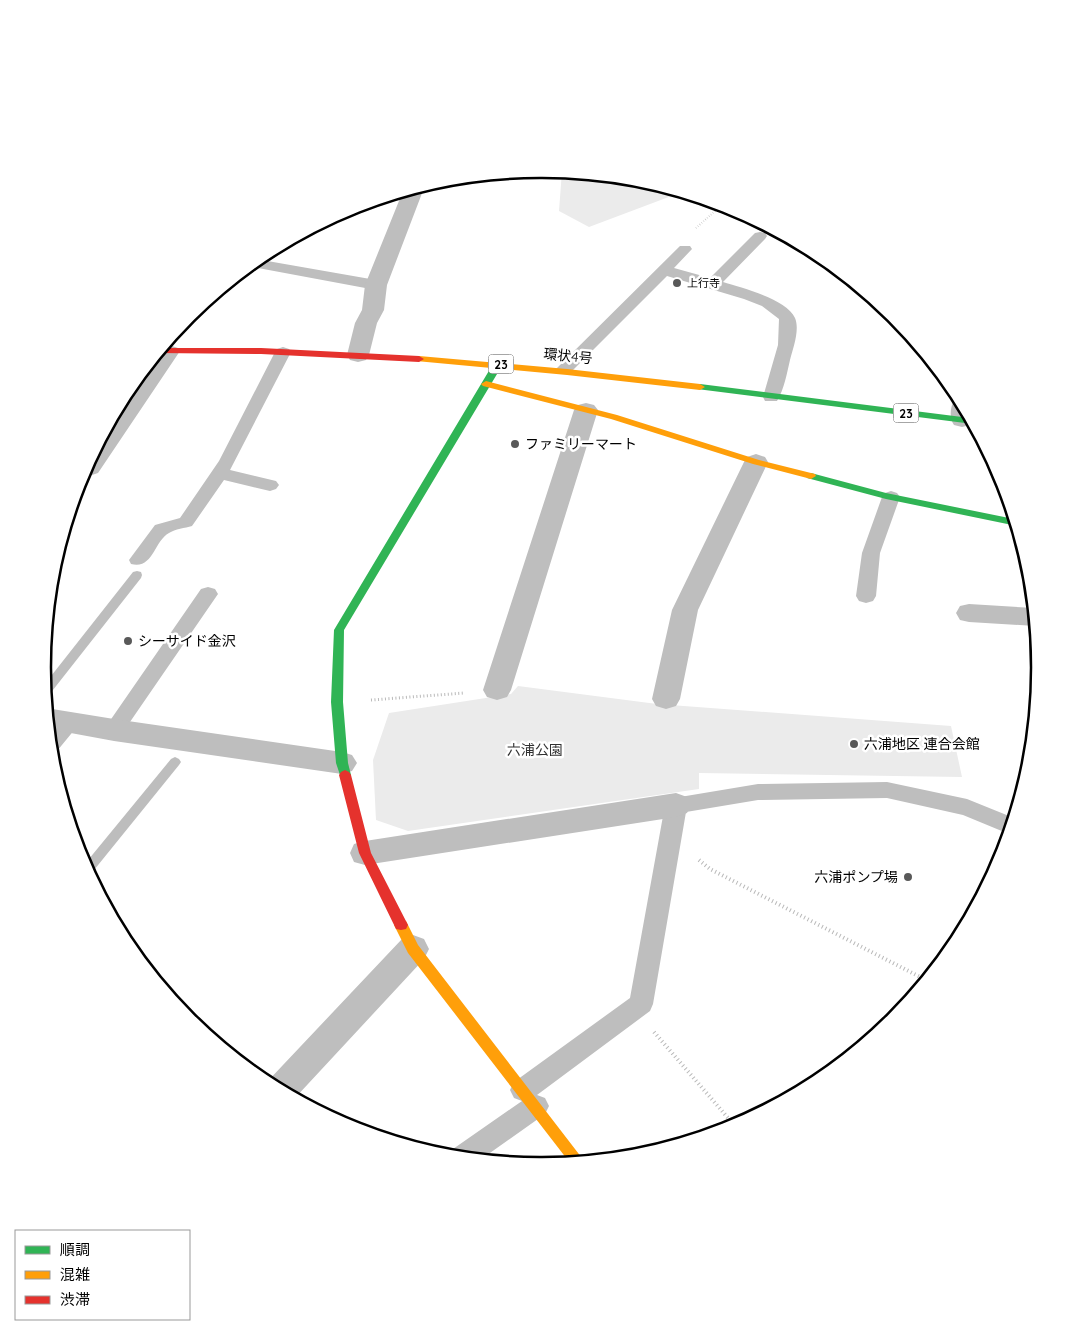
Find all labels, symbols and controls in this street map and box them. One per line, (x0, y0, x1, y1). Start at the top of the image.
place label: 上行寺 (687, 276, 720, 290)
marker: 上行寺 (671, 277, 683, 289)
street label: 環状4号 (542, 344, 594, 368)
road number: 23 (488, 354, 514, 374)
road number: 23 (894, 403, 918, 422)
place label: ファミリーマート (525, 435, 637, 453)
marker: ファミリーマート (509, 438, 521, 450)
place label: シーサイド金沢 (138, 632, 236, 650)
marker: シーサイド金沢 (122, 635, 134, 647)
place label: 六浦地区 連合会館 (864, 735, 980, 753)
marker: 六浦地区 連合会館 (848, 738, 860, 750)
park label: 六浦公園 (507, 741, 563, 759)
place label: 六浦ポンプ場 (814, 868, 898, 886)
marker: 六浦ポンプ場 (902, 871, 914, 883)
legend (15, 1230, 190, 1320)
text: 順調 (60, 1240, 90, 1259)
text: 混雑 (60, 1265, 90, 1284)
text: 渋滞 (60, 1290, 90, 1309)

